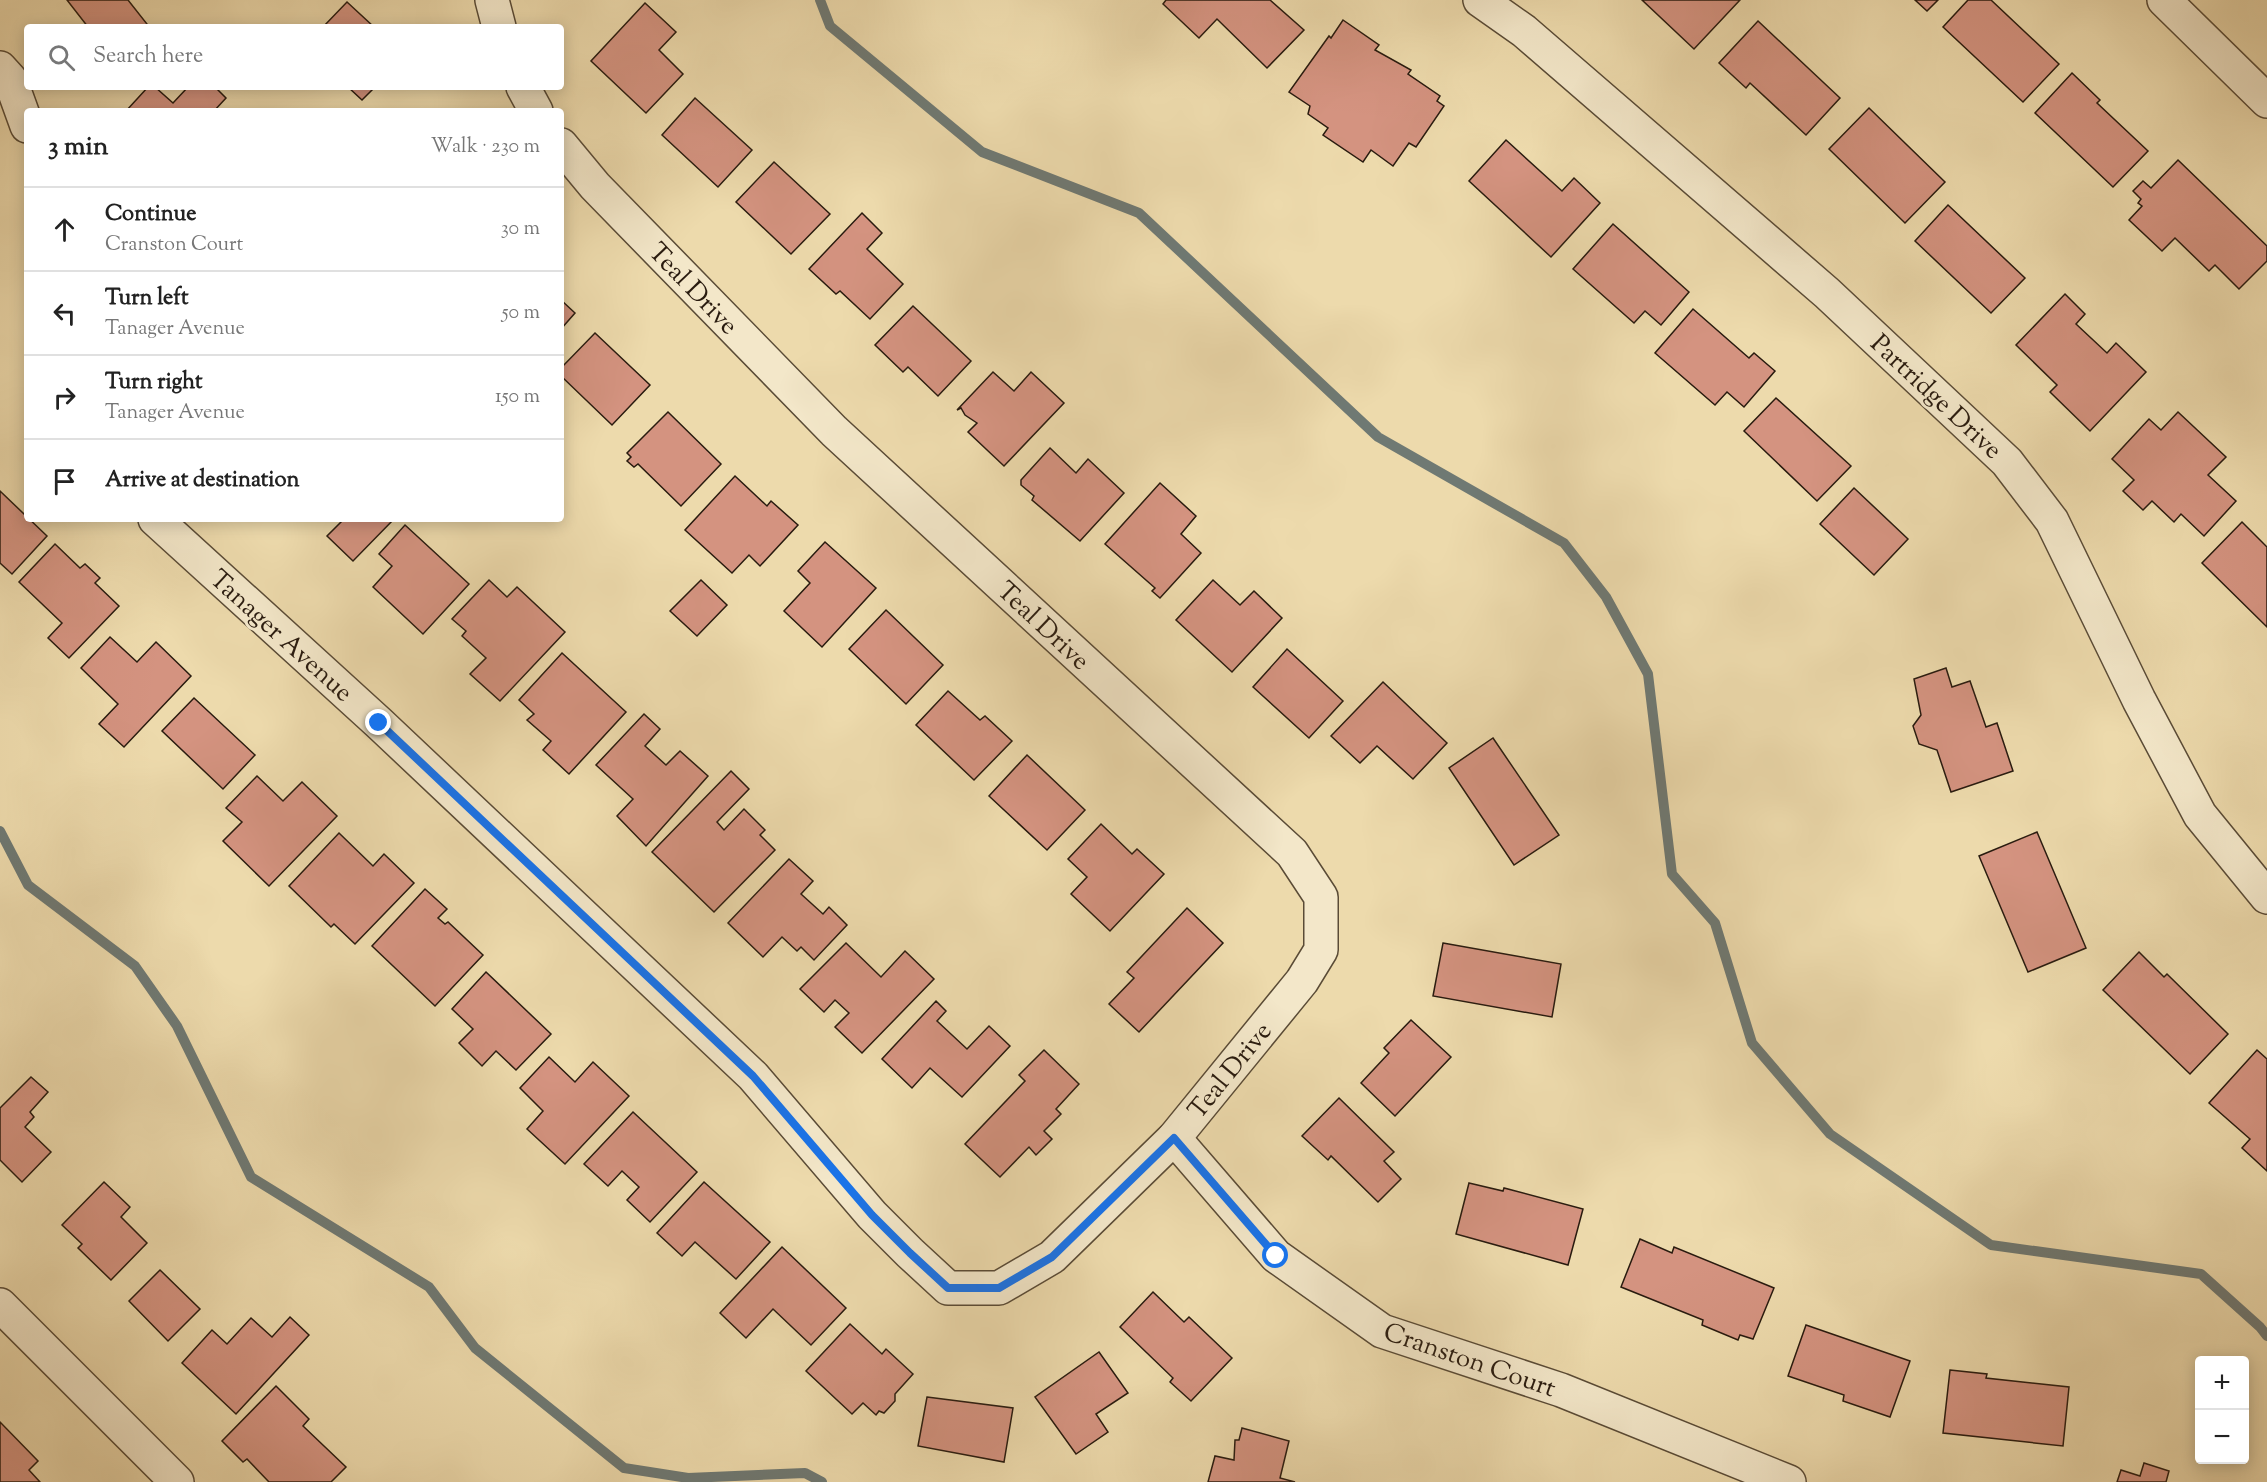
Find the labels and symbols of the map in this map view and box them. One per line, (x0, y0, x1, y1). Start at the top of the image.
street label: Teal Drive (639, 235, 746, 344)
street label: Partridge Drive (1861, 327, 2010, 469)
street label: Tanager Avenue (200, 562, 360, 711)
street label: Teal Drive (987, 574, 1097, 680)
route end (365, 709, 391, 735)
street label: Teal Drive (1180, 1015, 1282, 1128)
route start (1262, 1242, 1288, 1268)
street label: Cranston Court (1378, 1315, 1560, 1408)

